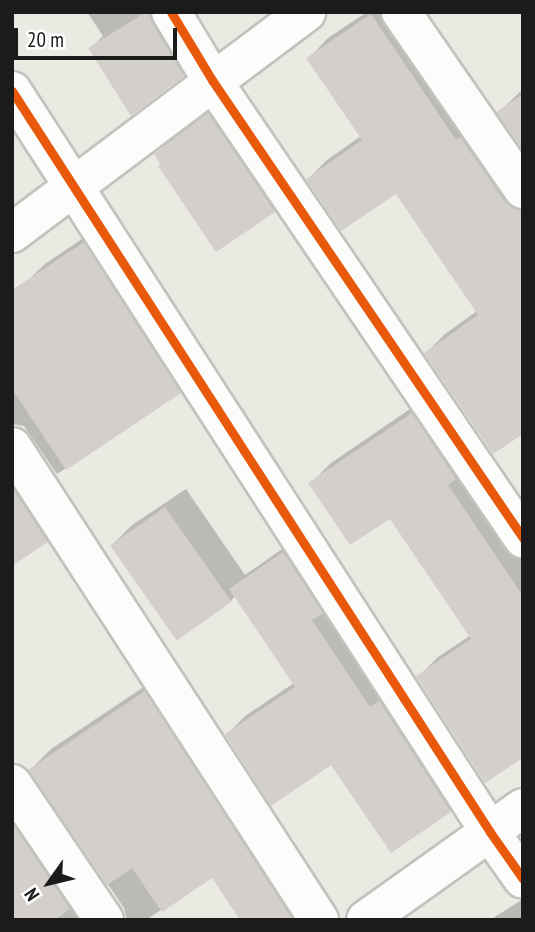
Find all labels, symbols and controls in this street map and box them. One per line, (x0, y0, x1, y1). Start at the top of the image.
scale bar (18, 14, 180, 58)
text: 20 m (27, 26, 64, 53)
north arrow (14, 848, 84, 918)
text: N (19, 884, 44, 906)

